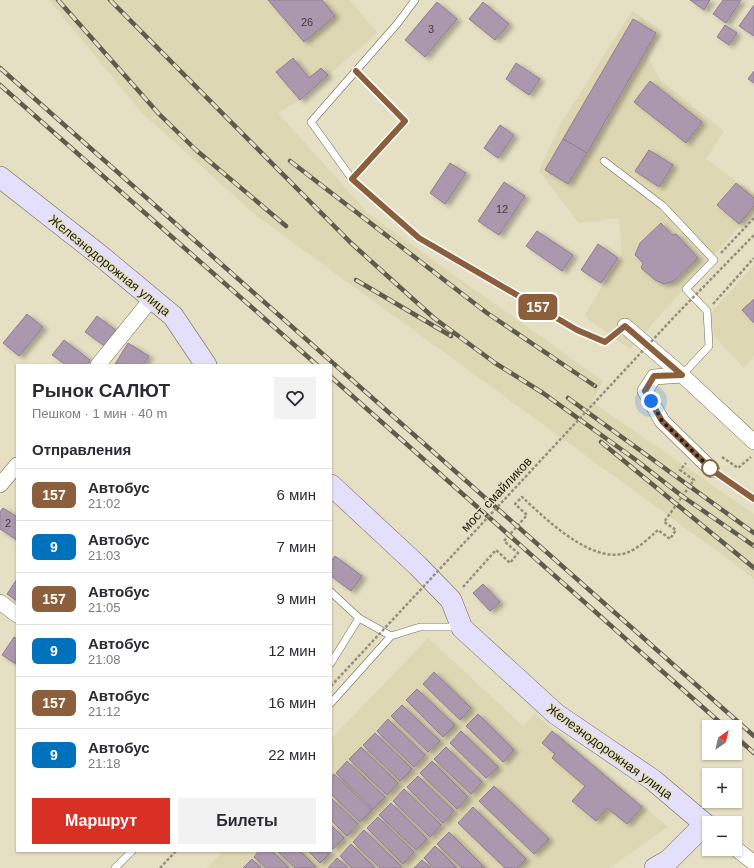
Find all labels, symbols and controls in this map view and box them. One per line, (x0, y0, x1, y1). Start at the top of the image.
house number: 26 (301, 16, 313, 28)
house number: 3 (428, 23, 434, 35)
house number: 12 (496, 203, 508, 215)
street label: Железнодорожная улица (46, 212, 174, 319)
line badge: 157 (515, 294, 561, 320)
text: 157 (526, 299, 550, 315)
button: heart (274, 377, 316, 419)
text: Рынок САЛЮТ (32, 380, 170, 401)
your location (641, 391, 661, 411)
text: Пешком · 1 мин · 40 m (32, 406, 167, 421)
text: Отправления (32, 441, 131, 458)
street label: мост смайликов (458, 454, 535, 535)
unlabelled marker (701, 459, 719, 477)
text: Автобус (88, 479, 150, 496)
text: 6 мин (277, 486, 316, 503)
text: 157 (42, 487, 66, 503)
text: 21:02 (88, 496, 121, 511)
house number: 2 (5, 517, 11, 529)
text: Автобус (88, 531, 150, 548)
text: 7 мин (277, 538, 316, 555)
text: 9 (50, 539, 58, 555)
text: 21:03 (88, 548, 121, 563)
text: Автобус (88, 583, 150, 600)
text: 9 мин (277, 590, 316, 607)
text: 157 (42, 591, 66, 607)
text: 21:05 (88, 600, 121, 615)
text: Автобус (88, 635, 150, 652)
text: 12 мин (268, 642, 316, 659)
text: 9 (50, 643, 58, 659)
text: 21:08 (88, 652, 121, 667)
text: Автобус (88, 687, 150, 704)
text: 16 мин (268, 694, 316, 711)
text: 157 (42, 695, 66, 711)
street label: Железнодорожная улица (544, 701, 676, 803)
text: 21:12 (88, 704, 121, 719)
north arrow (702, 720, 742, 760)
map controls (702, 720, 742, 856)
text: Автобус (88, 739, 150, 756)
text: 22 мин (268, 746, 316, 763)
text: 9 (50, 747, 58, 763)
text: 21:18 (88, 756, 121, 771)
button: + (702, 768, 742, 808)
button: Маршрут (32, 798, 170, 844)
button: Билеты (178, 798, 316, 844)
button: − (702, 816, 742, 856)

